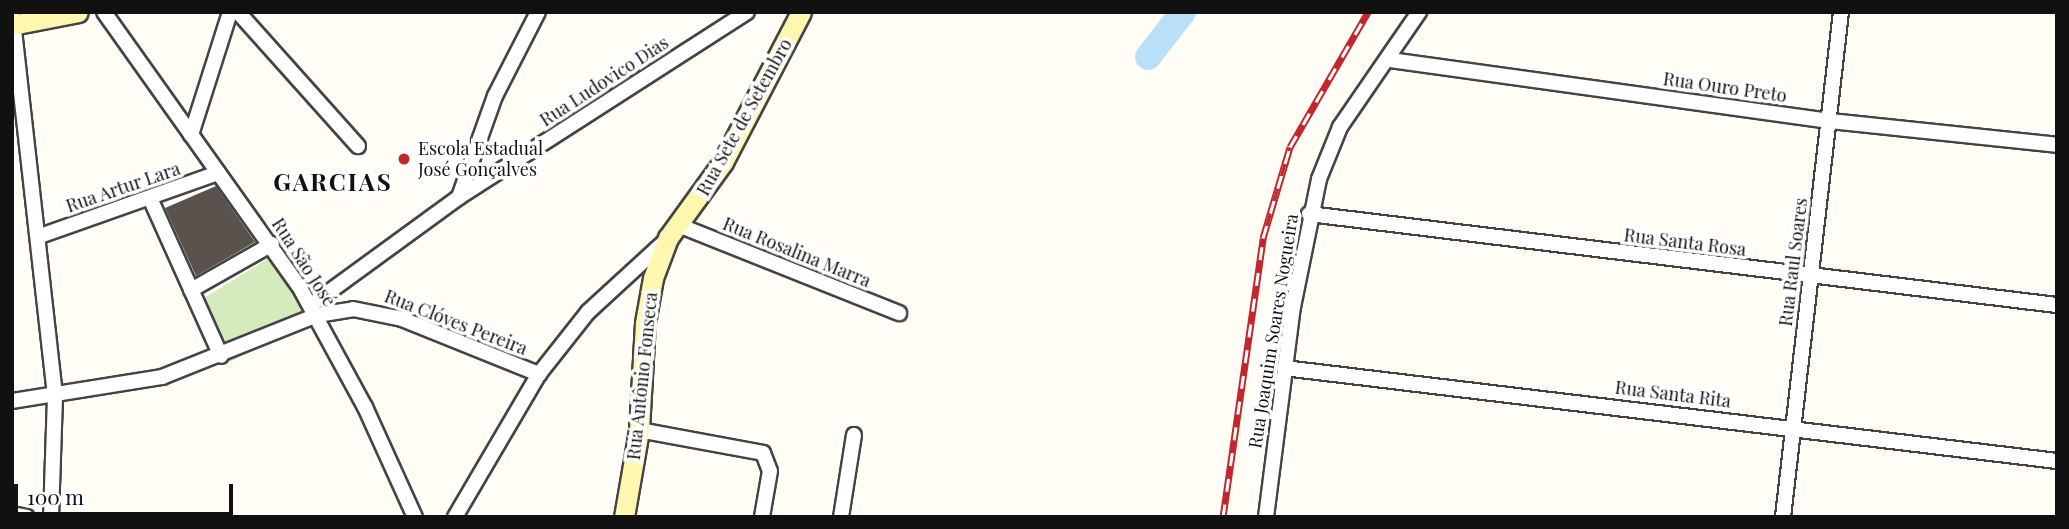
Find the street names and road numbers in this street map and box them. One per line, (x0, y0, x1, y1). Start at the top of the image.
street label: Rua Ludovico Dias (536, 31, 672, 131)
street label: Rua Sete de Setembro (692, 35, 796, 199)
street label: Rua Ouro Preto (1662, 68, 1788, 106)
street label: Rua Artur Lara (62, 157, 184, 217)
street label: Rua Raul Soares (1774, 196, 1812, 328)
street label: Rua Rosalina Marra (720, 212, 874, 292)
street label: Rua Joaquim Soares Nogueira (1244, 212, 1302, 450)
street label: Rua São José (267, 214, 341, 310)
street label: Rua Santa Rosa (1622, 224, 1748, 260)
street label: Rua Clóves Pereira (381, 285, 531, 359)
street label: Rua Antônio Fonseca (622, 291, 662, 461)
street label: Rua Santa Rita (1614, 376, 1732, 412)

